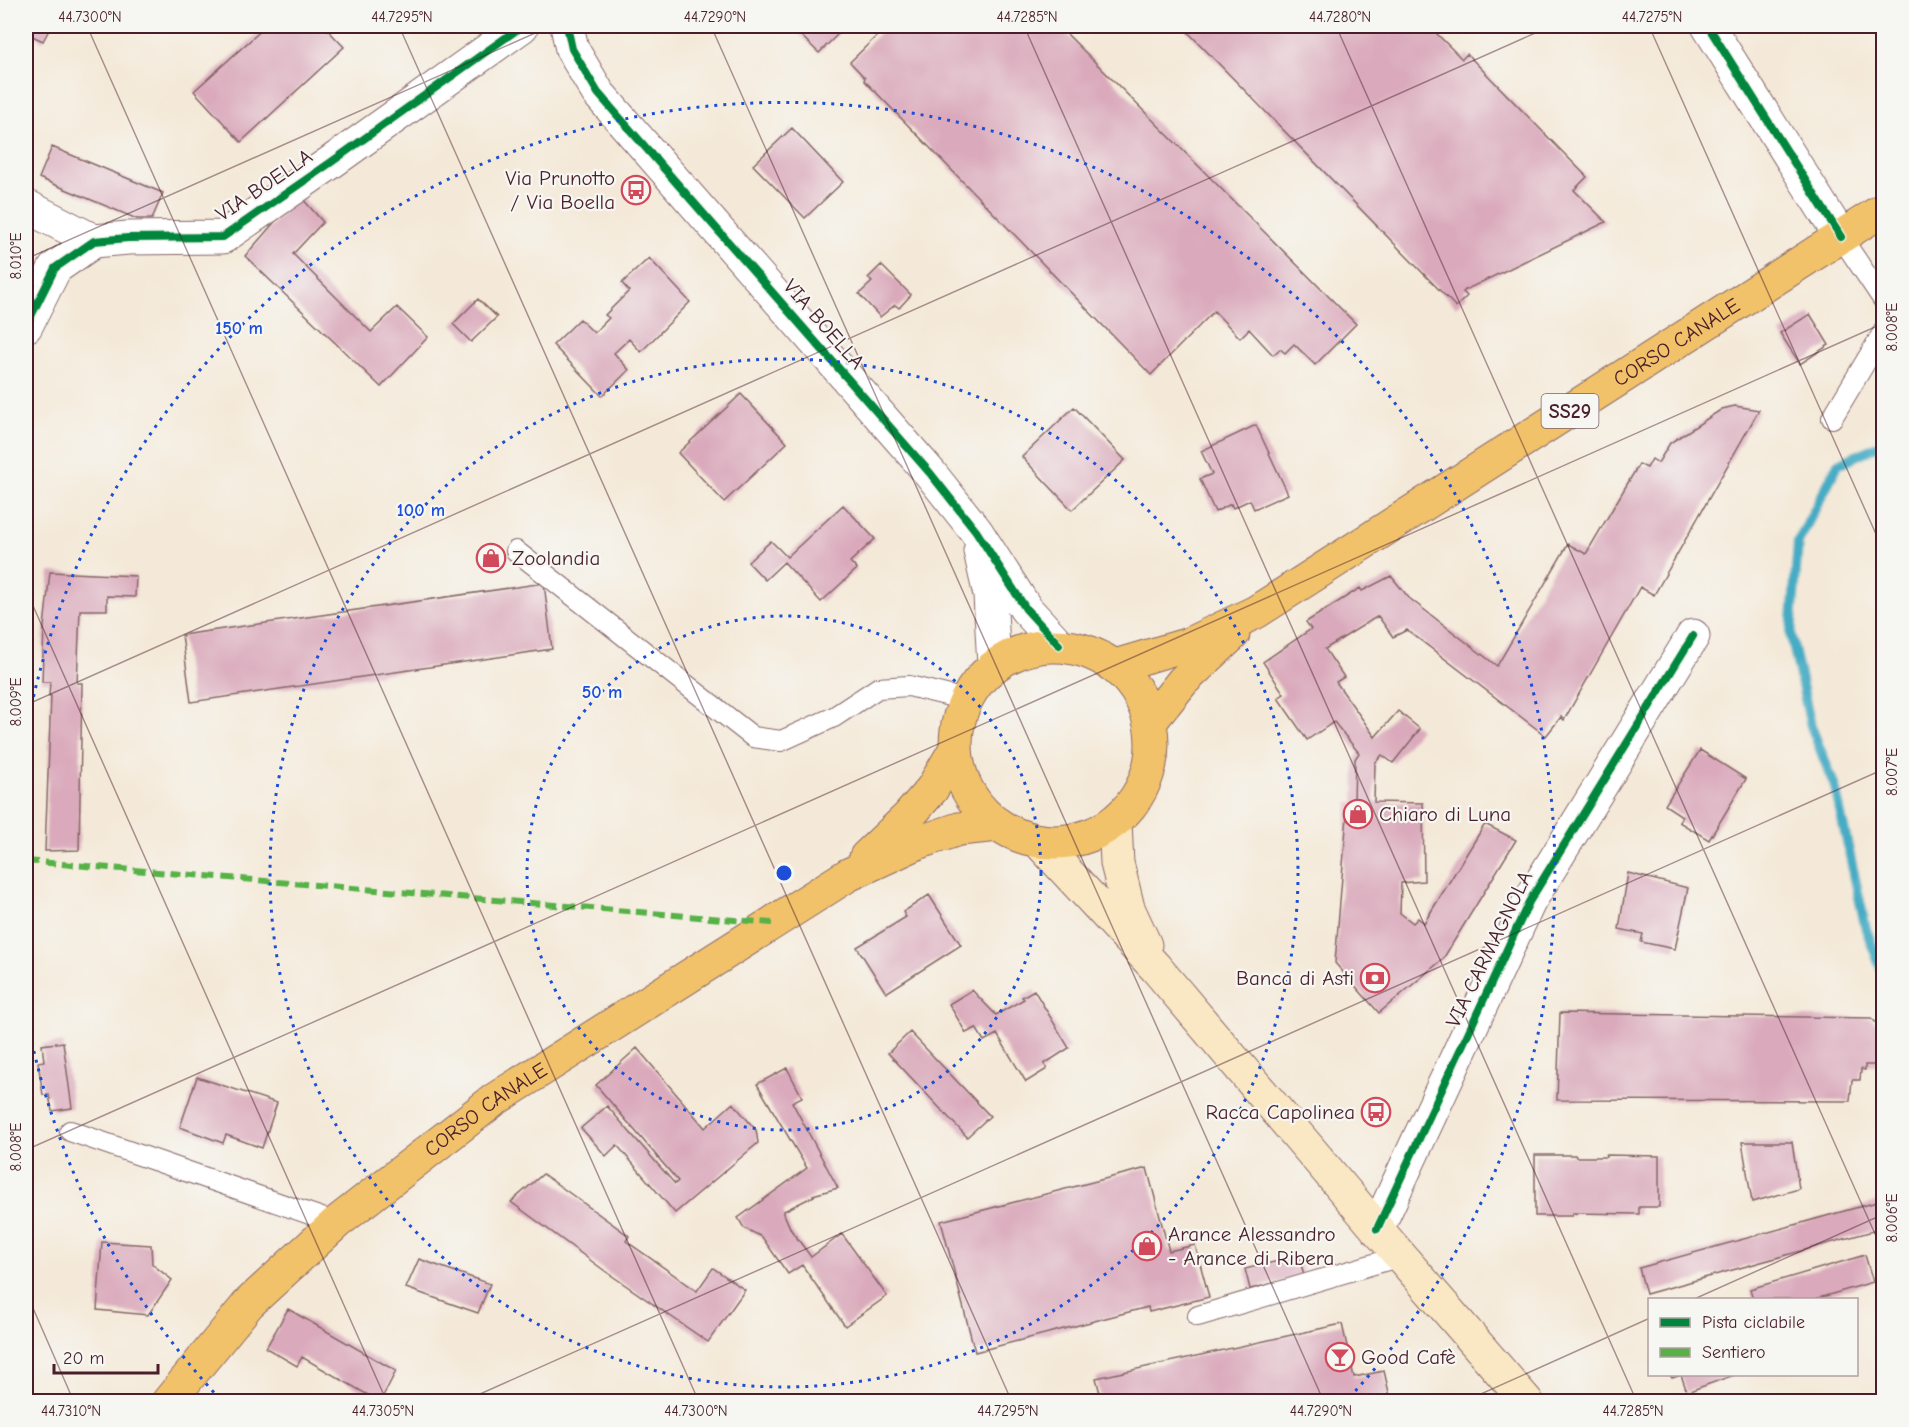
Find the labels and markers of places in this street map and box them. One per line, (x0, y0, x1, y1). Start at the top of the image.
place label: Via Prunotto / Via Boella (505, 166, 615, 214)
bus stop icon: Via Prunotto / Via Boella (620, 174, 652, 206)
shop icon: Zoolandia (475, 542, 507, 574)
place label: Zoolandia (512, 546, 600, 570)
shop icon: Chiaro di Luna (1342, 798, 1374, 830)
place label: Chiaro di Luna (1379, 802, 1511, 826)
centre of rings (774, 863, 794, 883)
bank icon: Banca di Asti (1359, 962, 1391, 994)
place label: Banca di Asti (1236, 966, 1354, 990)
bus stop icon: Racca Capolinea (1360, 1096, 1392, 1128)
place label: Racca Capolinea (1205, 1100, 1355, 1124)
place label: Arance Alessandro - Arance di Ribera (1168, 1222, 1336, 1270)
shop icon: Arance Alessandro - Arance di Ribera (1131, 1230, 1163, 1262)
bar icon: Good Cafè (1324, 1341, 1356, 1373)
place label: Good Cafè (1361, 1345, 1456, 1369)

